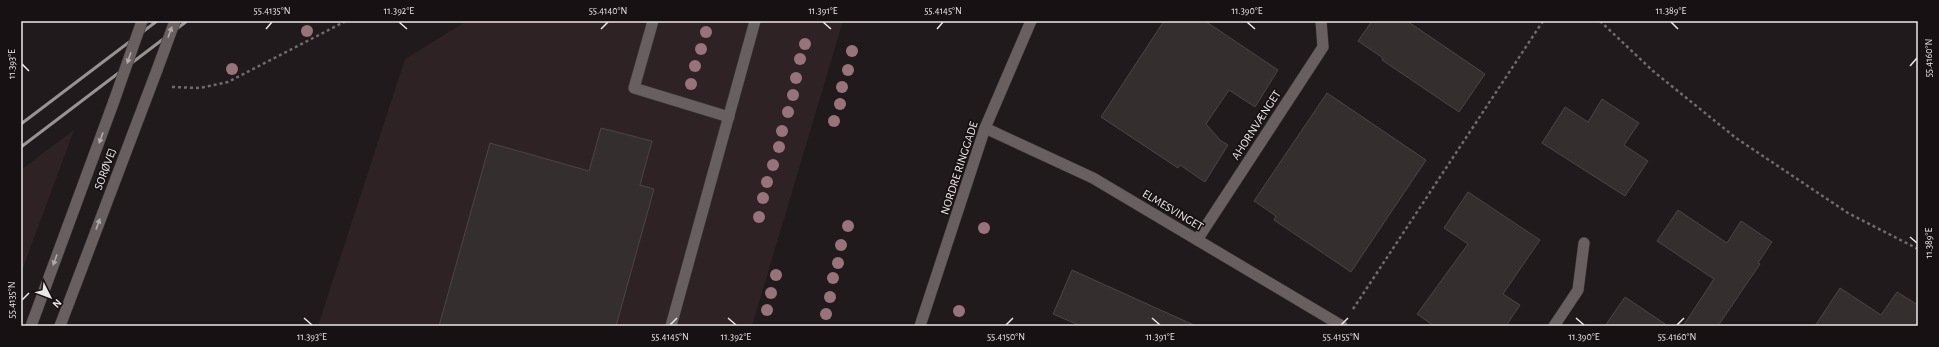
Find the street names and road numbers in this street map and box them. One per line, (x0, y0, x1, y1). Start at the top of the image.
street label: AHORNVÆNGET (1229, 88, 1283, 162)
street label: NORDRE RINGGADE (938, 120, 980, 216)
street label: SORØVEJ (92, 146, 118, 192)
street label: ELMESVINGET (1141, 187, 1206, 233)

